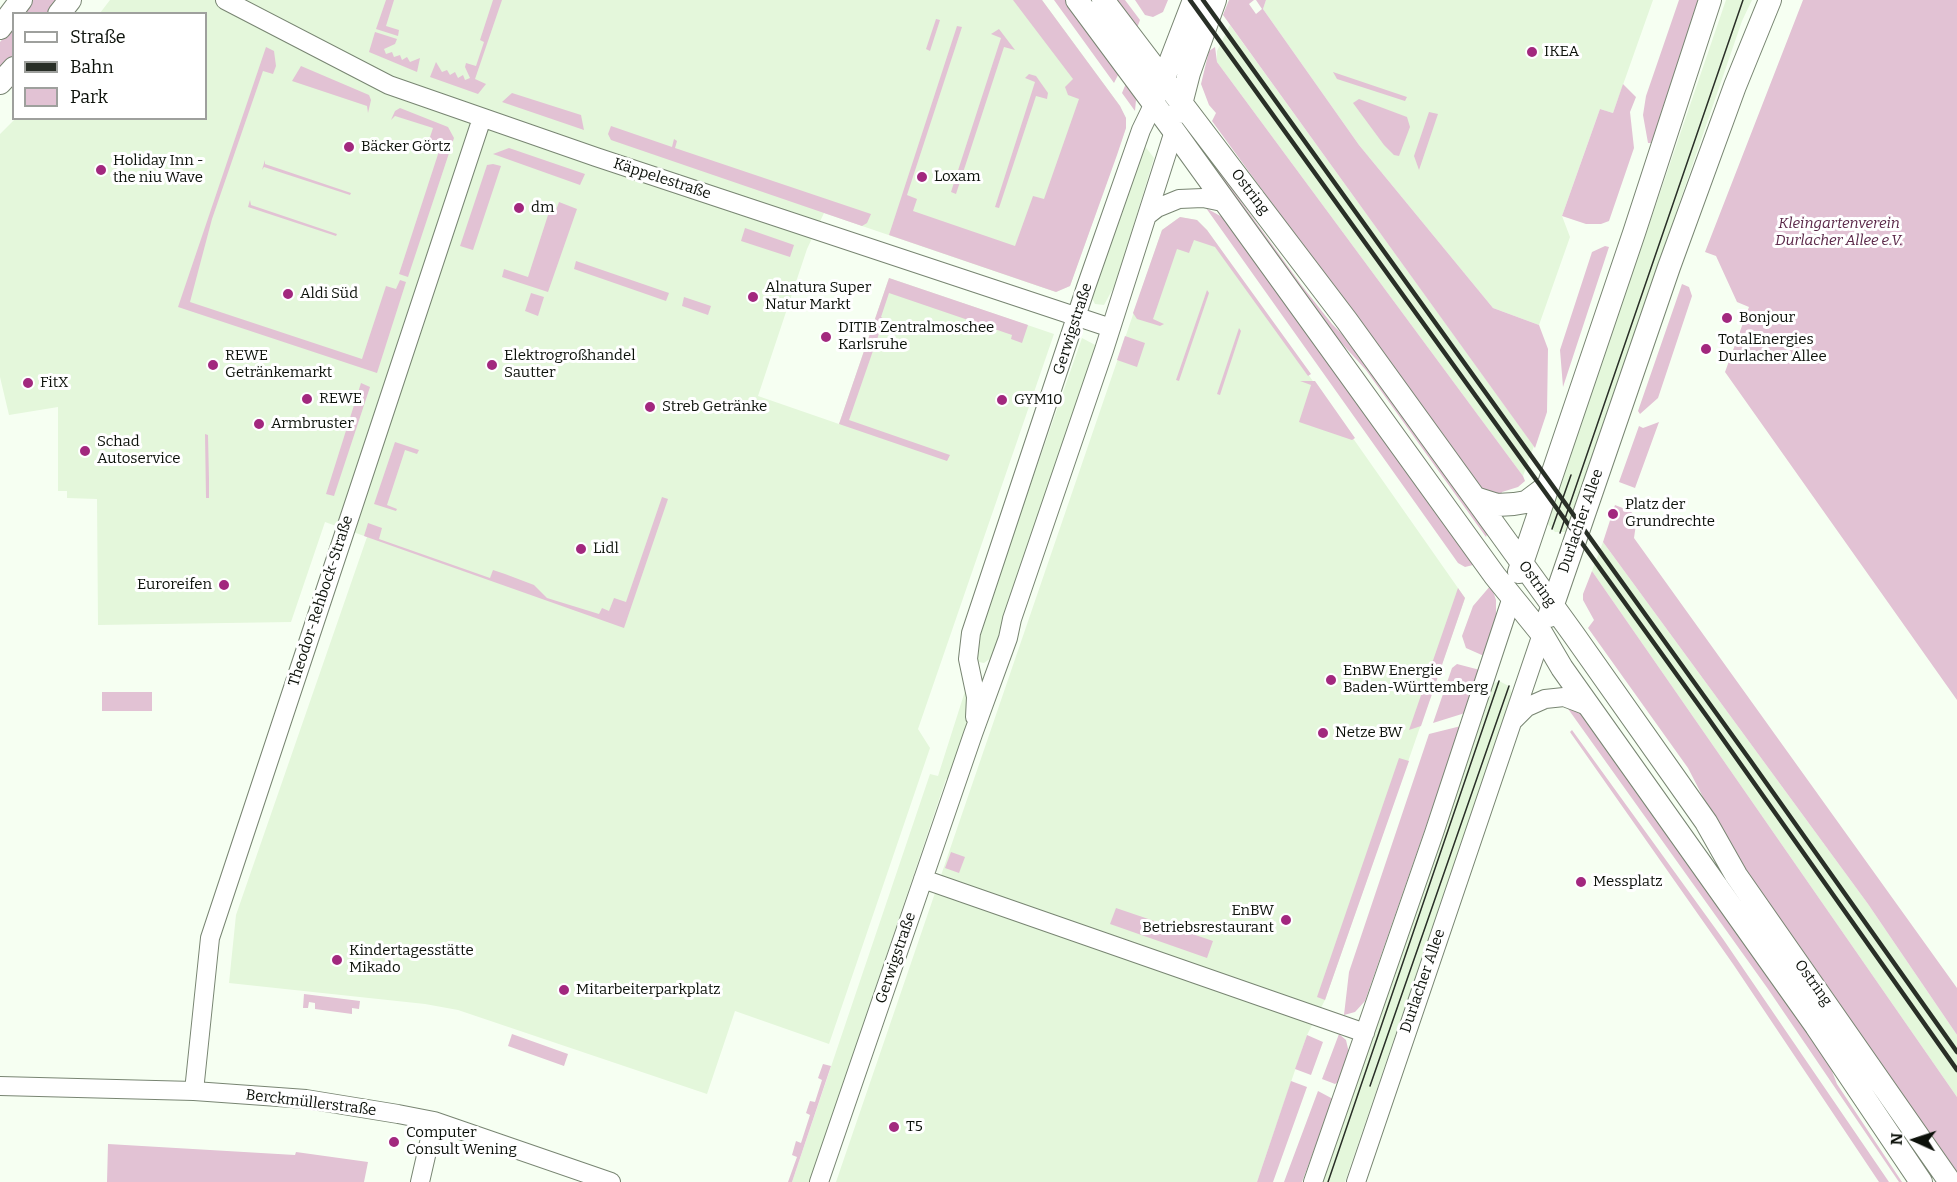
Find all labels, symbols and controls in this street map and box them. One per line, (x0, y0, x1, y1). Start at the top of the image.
legend (12, 12, 207, 120)
text: Straße (70, 26, 126, 48)
place label: IKEA (1544, 43, 1579, 61)
marker: IKEA (1525, 45, 1539, 59)
text: Bahn (70, 56, 114, 78)
text: Park (70, 86, 108, 108)
place label: Bäcker Görtz (361, 138, 451, 156)
marker: Bäcker Görtz (342, 140, 356, 154)
place label: Holiday Inn - the niu Wave (113, 152, 204, 187)
street label: Käppelestraße (611, 155, 713, 203)
marker: Holiday Inn - the niu Wave (94, 163, 108, 177)
street label: Ostring (1227, 166, 1273, 218)
place label: Loxam (934, 168, 981, 186)
marker: Loxam (915, 170, 929, 184)
place label: dm (531, 199, 554, 217)
marker: dm (512, 201, 526, 215)
park label: Kleingartenverein Durlacher Allee e.V. (1775, 215, 1903, 250)
place label: Alnatura Super Natur Markt (765, 279, 871, 314)
street label: Gerwigstraße (1050, 281, 1096, 377)
place label: Aldi Süd (300, 285, 358, 303)
marker: Aldi Süd (281, 287, 295, 301)
marker: Alnatura Super Natur Markt (746, 290, 760, 304)
place label: Bonjour (1739, 309, 1795, 327)
marker: Bonjour (1720, 311, 1734, 325)
place label: DITIB Zentralmoschee Karlsruhe (838, 319, 994, 354)
marker: DITIB Zentralmoschee Karlsruhe (819, 330, 833, 344)
place label: TotalEnergies Durlacher Allee (1718, 331, 1827, 366)
marker: TotalEnergies Durlacher Allee (1699, 342, 1713, 356)
place label: REWE Getränkemarkt (225, 347, 332, 382)
place label: Elektrogroßhandel Sautter (504, 347, 636, 382)
marker: REWE Getränkemarkt (206, 358, 220, 372)
marker: Elektrogroßhandel Sautter (485, 358, 499, 372)
place label: FitX (40, 374, 69, 392)
marker: FitX (21, 376, 35, 390)
place label: REWE (319, 390, 362, 408)
place label: GYM10 (1014, 391, 1063, 409)
marker: REWE (300, 392, 314, 406)
marker: GYM10 (995, 393, 1009, 407)
place label: Streb Getränke (662, 398, 767, 416)
marker: Streb Getränke (643, 400, 657, 414)
place label: Armbruster (271, 415, 354, 433)
marker: Armbruster (252, 417, 266, 431)
place label: Schad Autoservice (97, 433, 180, 468)
marker: Schad Autoservice (78, 444, 92, 458)
street label: Durlacher Allee (1555, 467, 1607, 575)
place label: Platz der Grundrechte (1625, 496, 1715, 531)
marker: Platz der Grundrechte (1606, 507, 1620, 521)
street label: Theodor-Rehbock-Straße (285, 513, 357, 689)
place label: Lidl (593, 540, 619, 558)
marker: Lidl (574, 542, 588, 556)
street label: Ostring (1514, 557, 1560, 611)
place label: Euroreifen (137, 576, 212, 594)
marker: Euroreifen (217, 578, 231, 592)
place label: EnBW Energie Baden-Württemberg (1343, 662, 1488, 697)
marker: EnBW Energie Baden-Württemberg (1324, 673, 1338, 687)
place label: Netze BW (1335, 724, 1403, 742)
marker: Netze BW (1316, 726, 1330, 740)
place label: Messplatz (1593, 873, 1663, 891)
marker: Messplatz (1574, 875, 1588, 889)
place label: EnBW Betriebsrestaurant (1142, 902, 1274, 937)
street label: Gerwigstraße (872, 910, 920, 1006)
marker: EnBW Betriebsrestaurant (1279, 913, 1293, 927)
street label: Durlacher Allee (1397, 927, 1449, 1035)
place label: Kindertagesstätte Mikado (349, 942, 474, 977)
marker: Kindertagesstätte Mikado (330, 953, 344, 967)
street label: Ostring (1790, 956, 1836, 1010)
place label: Mitarbeiterparkplatz (576, 981, 721, 999)
marker: Mitarbeiterparkplatz (557, 983, 571, 997)
street label: Berckmüllerstraße (245, 1086, 377, 1120)
north arrow (1885, 1110, 1945, 1170)
place label: T5 (906, 1118, 923, 1136)
marker: T5 (887, 1120, 901, 1134)
place label: Computer Consult Wening (406, 1124, 517, 1159)
text: N (1887, 1132, 1906, 1146)
marker: Computer Consult Wening (387, 1135, 401, 1149)

